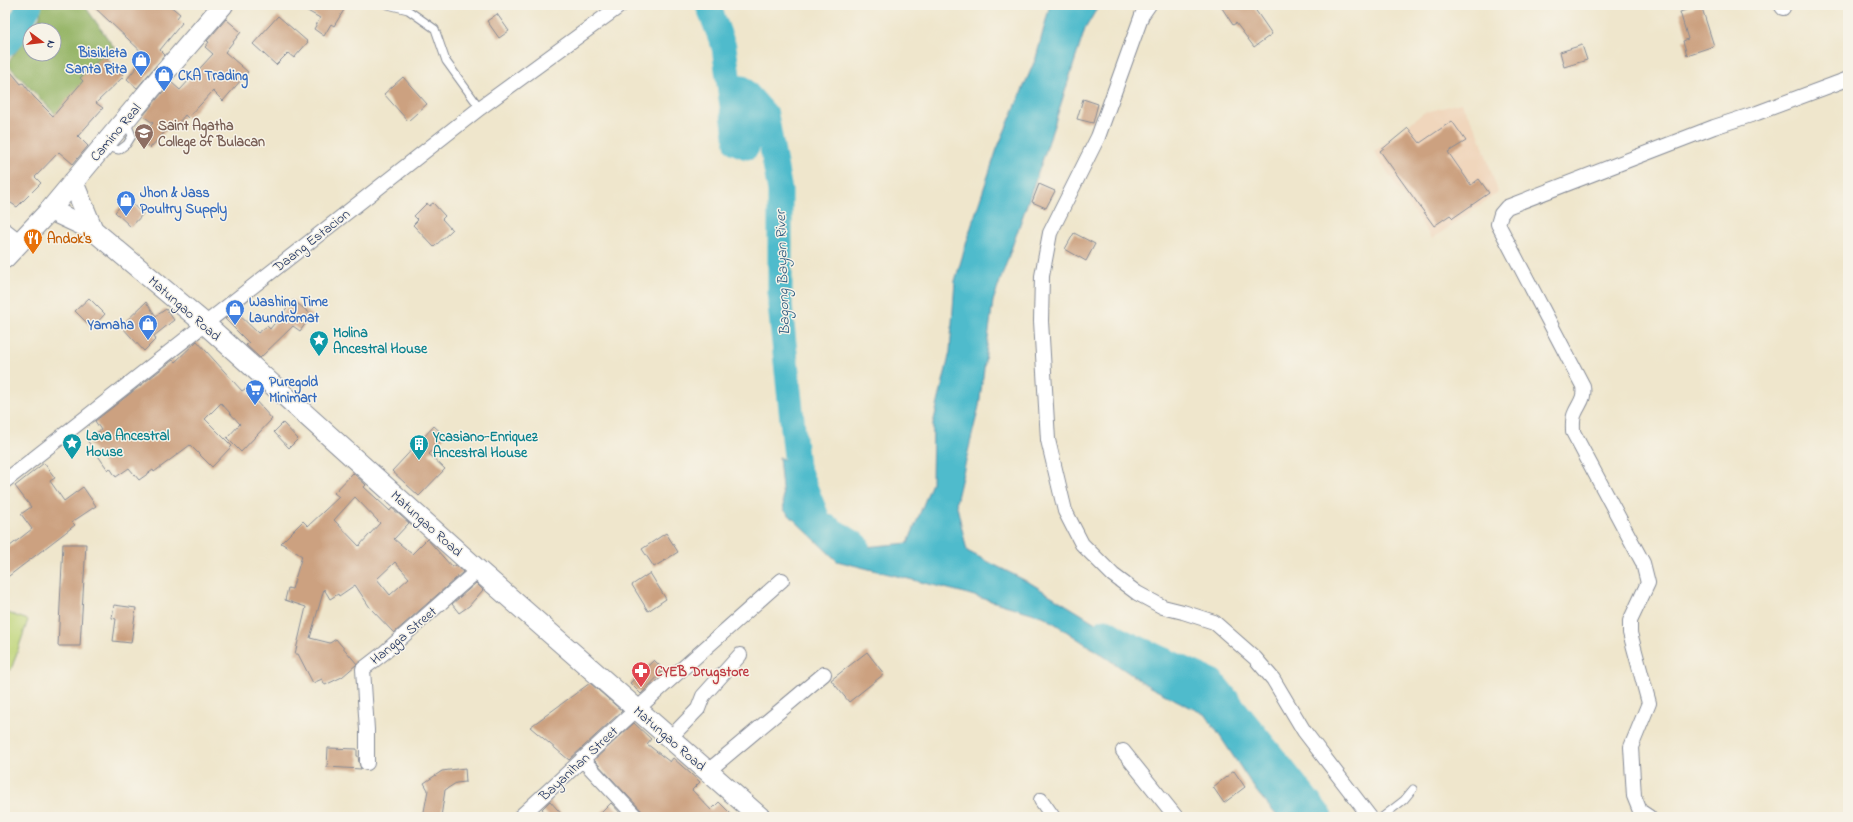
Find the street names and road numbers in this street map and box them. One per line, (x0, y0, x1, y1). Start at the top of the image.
street label: Camino Real (86, 99, 147, 167)
street label: Daang Estacion (268, 204, 356, 279)
street label: Matungao Road (142, 271, 225, 348)
street label: Matungao Road (385, 486, 467, 563)
street label: Hangga Street (366, 602, 443, 671)
street label: Matungao Road (627, 701, 710, 778)
street label: Bayanihan Street (534, 722, 624, 808)

